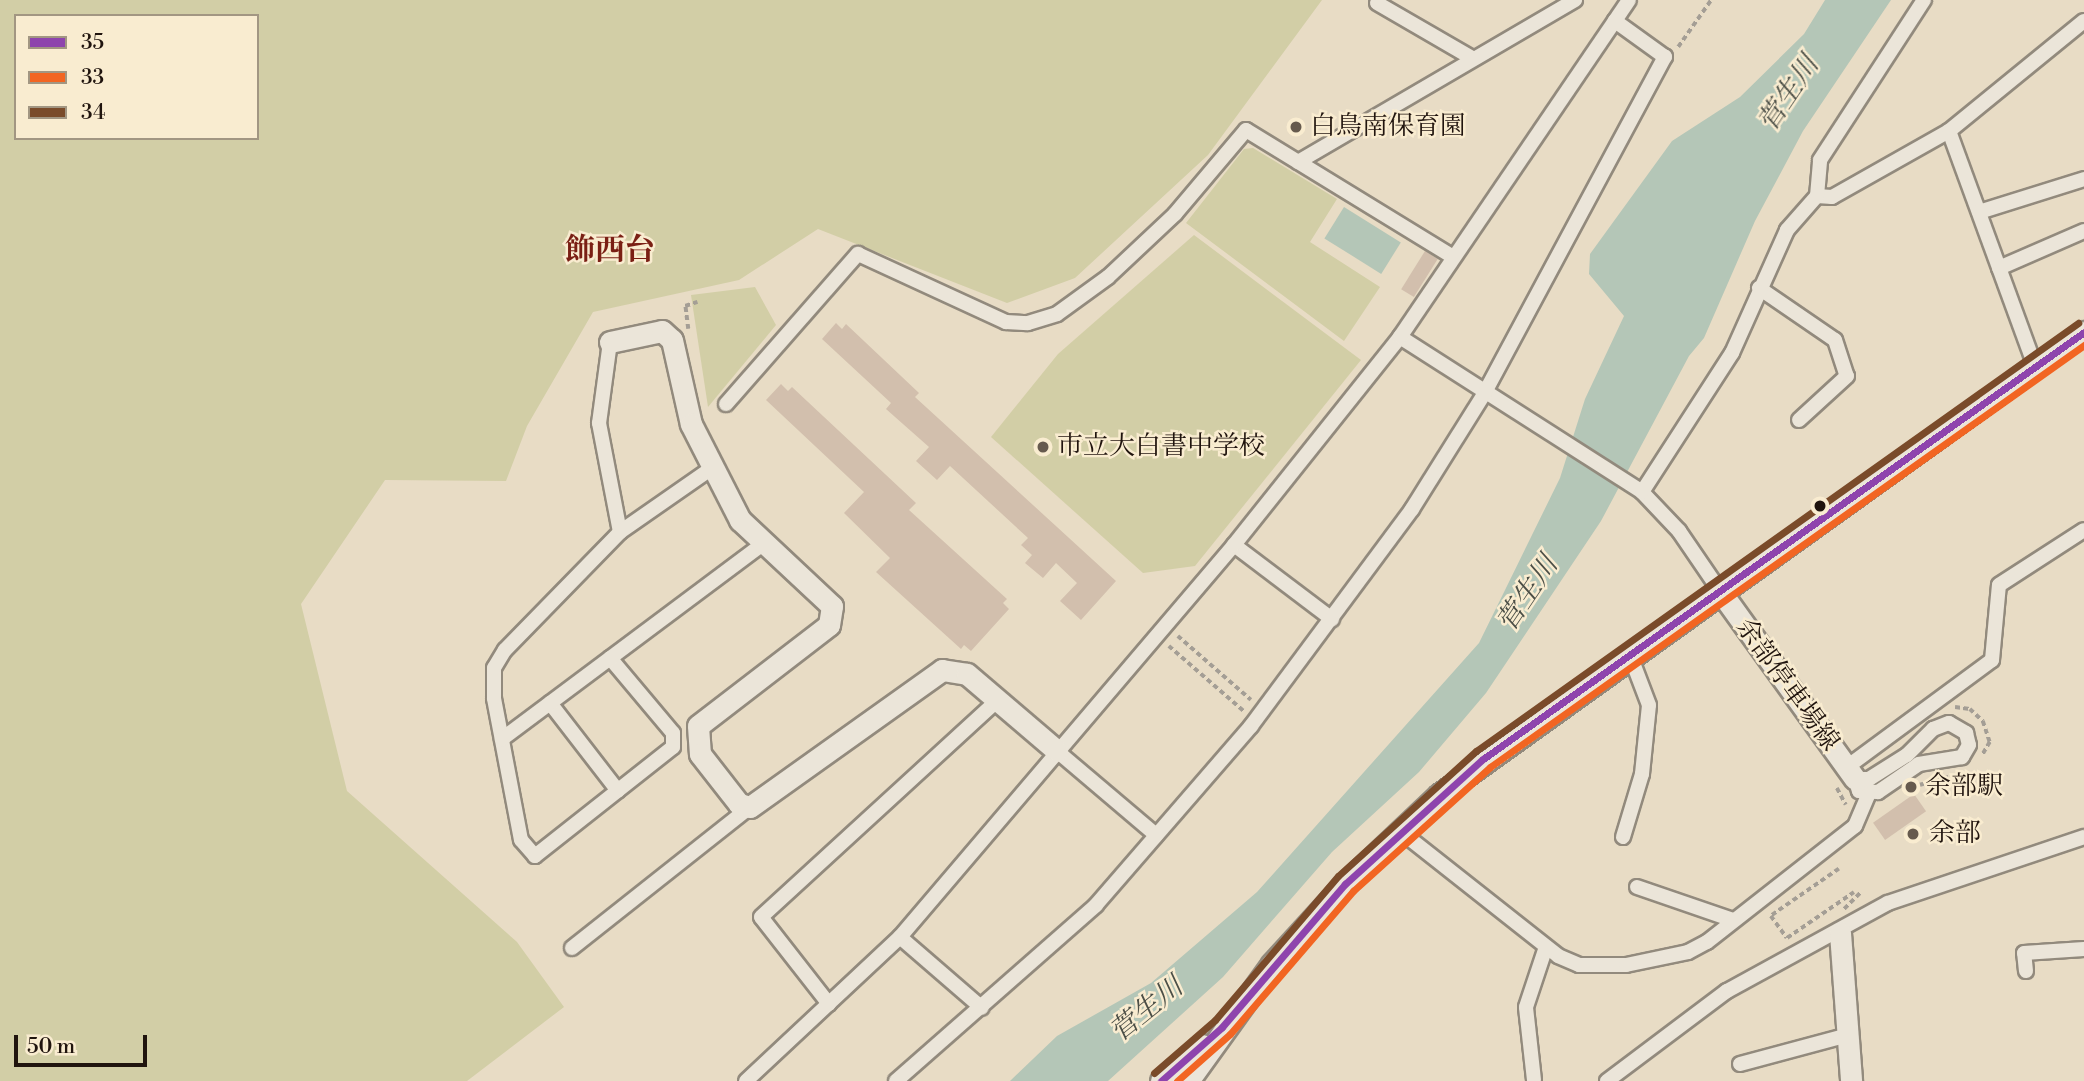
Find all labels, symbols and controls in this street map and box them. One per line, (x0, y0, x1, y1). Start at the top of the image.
legend (14, 14, 259, 140)
text: 35 (81, 30, 104, 56)
water label: 菅生川 (1752, 50, 1826, 138)
text: 33 (81, 65, 104, 91)
text: 34 (81, 100, 105, 126)
place label: 白鳥南保育園 (1310, 111, 1466, 143)
marker: 白鳥南保育園 (1288, 119, 1304, 135)
district label: 飾西台 (565, 232, 655, 268)
place label: 市立大白書中学校 (1057, 431, 1265, 463)
marker: 市立大白書中学校 (1035, 439, 1051, 455)
unlabelled marker (1813, 499, 1827, 513)
water label: 菅生川 (1491, 550, 1565, 638)
street label: 余部停車場線 (1729, 613, 1845, 757)
place label: 余部駅 (1925, 771, 2003, 803)
marker: 余部駅 (1903, 779, 1919, 795)
place label: 余部 (1929, 818, 1981, 850)
marker: 余部 (1903, 824, 1923, 844)
water label: 菅生川 (1104, 971, 1190, 1049)
scale bar (18, 1021, 150, 1066)
text: 50 m (27, 1034, 75, 1060)

